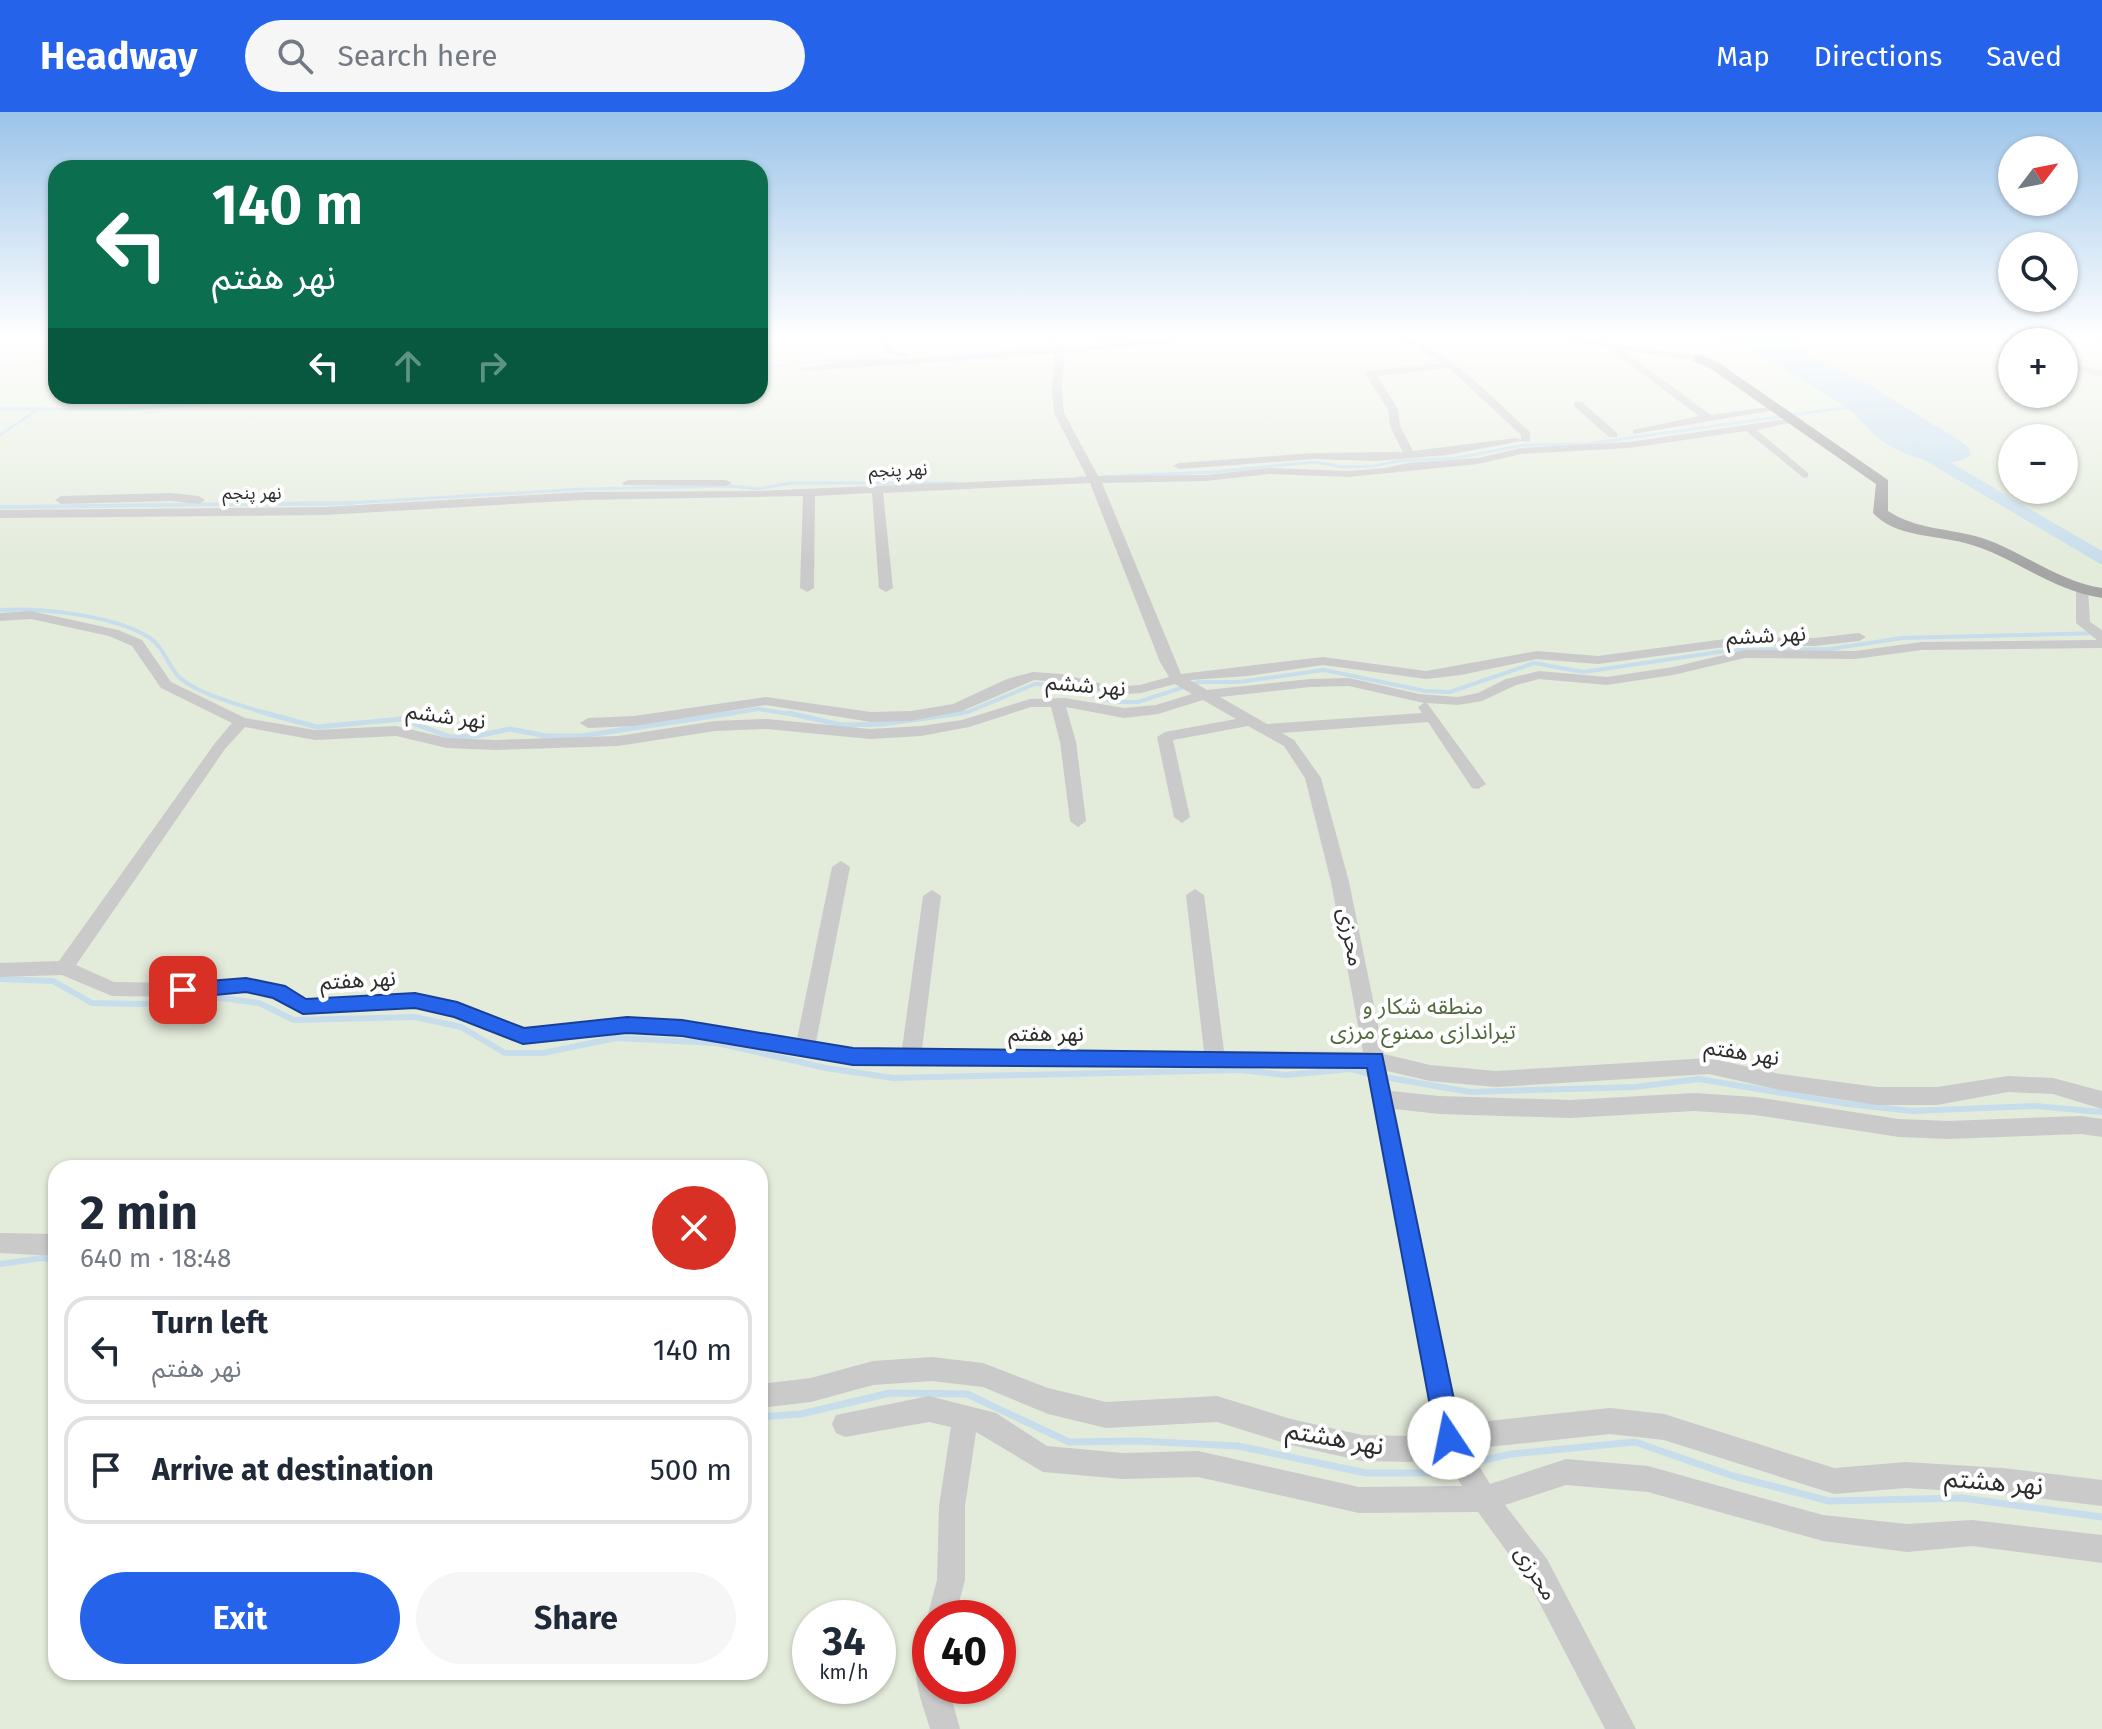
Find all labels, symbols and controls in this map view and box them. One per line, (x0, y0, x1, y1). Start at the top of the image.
search box (245, 20, 805, 92)
text: Headway (40, 33, 197, 79)
icon: search (273, 34, 317, 78)
text: Search here (337, 38, 498, 74)
text: Map (1716, 40, 1770, 73)
text: Directions (1814, 40, 1942, 73)
text: Saved (1986, 40, 2062, 73)
north arrow (1998, 136, 2078, 216)
map controls (1998, 136, 2078, 504)
text: 140 m (212, 172, 363, 239)
icon: left (80, 192, 184, 296)
button: search (1998, 232, 2078, 312)
text: نهر هفتم (212, 255, 336, 299)
button: + (1998, 328, 2078, 408)
icon: left (302, 344, 346, 388)
icon: ahead (386, 344, 430, 388)
icon: right (470, 344, 514, 388)
button: − (1998, 424, 2078, 504)
street label: نهر پنجم (868, 458, 928, 484)
street label: نهر پنجم (222, 482, 282, 506)
street label: نهر ششم (1725, 619, 1807, 654)
street label: نهر ششم (1045, 668, 1127, 705)
street label: نهر ششم (404, 697, 487, 738)
street label: محرزی (1332, 905, 1370, 969)
pin (149, 956, 217, 1024)
street label: نهر هفتم (319, 965, 397, 998)
icon: arrive (161, 968, 205, 1012)
park label: منطقه شکار و تیراندازی ممنوع مرزی (1330, 993, 1516, 1048)
street label: نهر هفتم (1008, 1020, 1084, 1050)
street label: نهر هفتم (1702, 1033, 1781, 1074)
text: 2 min (80, 1184, 198, 1242)
button: close (652, 1186, 736, 1270)
text: 640 m · 18:48 (80, 1243, 231, 1274)
text: Turn left (152, 1305, 268, 1341)
icon: left (84, 1328, 128, 1372)
text: 140 m (653, 1332, 732, 1368)
text: نهر هفتم (152, 1353, 241, 1384)
position arrow (1407, 1396, 1491, 1480)
street label: نهر هشتم (1283, 1414, 1386, 1466)
icon: arrive (84, 1448, 128, 1492)
text: Arrive at destination (152, 1452, 434, 1488)
text: 500 m (650, 1452, 732, 1488)
street label: نهر هشتم (1943, 1462, 2045, 1506)
street label: محرزی (1509, 1541, 1563, 1605)
button: Exit (80, 1572, 400, 1664)
button: Share (416, 1572, 736, 1664)
speed limit sign: 40 (912, 1600, 1016, 1704)
text: 34 (822, 1618, 866, 1666)
text: km/h (819, 1660, 869, 1684)

